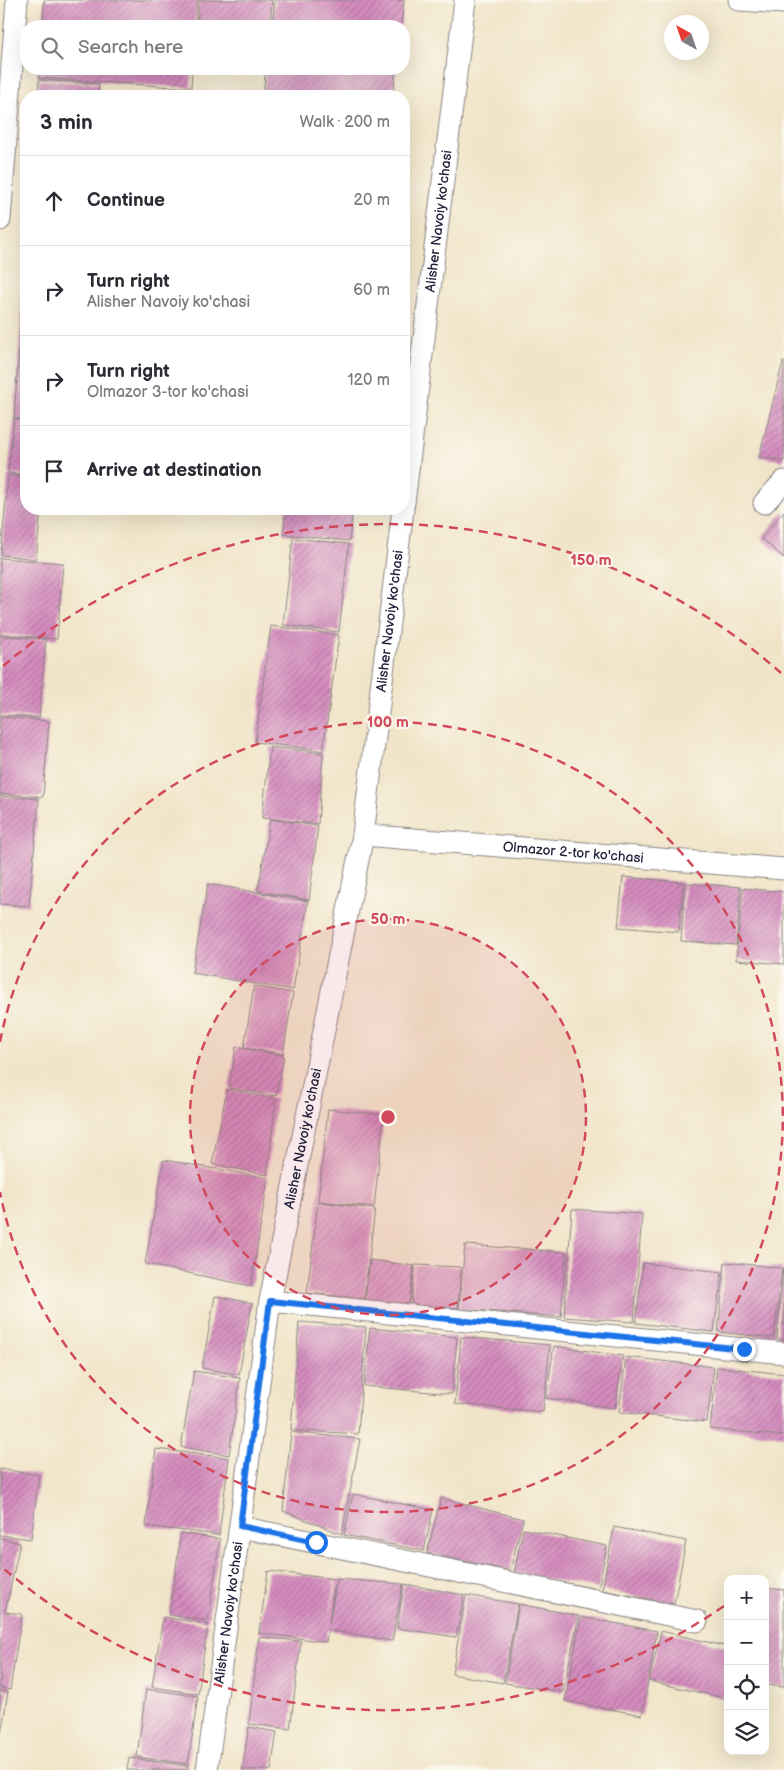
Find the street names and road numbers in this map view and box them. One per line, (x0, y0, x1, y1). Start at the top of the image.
street label: Alisher Navoiy ko'chasi (421, 149, 455, 293)
street label: Alisher Navoiy ko'chasi (372, 549, 406, 693)
street label: Olmazor 2-tor ko'chasi (502, 838, 644, 866)
street label: Alisher Navoiy ko'chasi (280, 1067, 325, 1210)
street label: Alisher Navoiy ko'chasi (210, 1540, 246, 1684)

